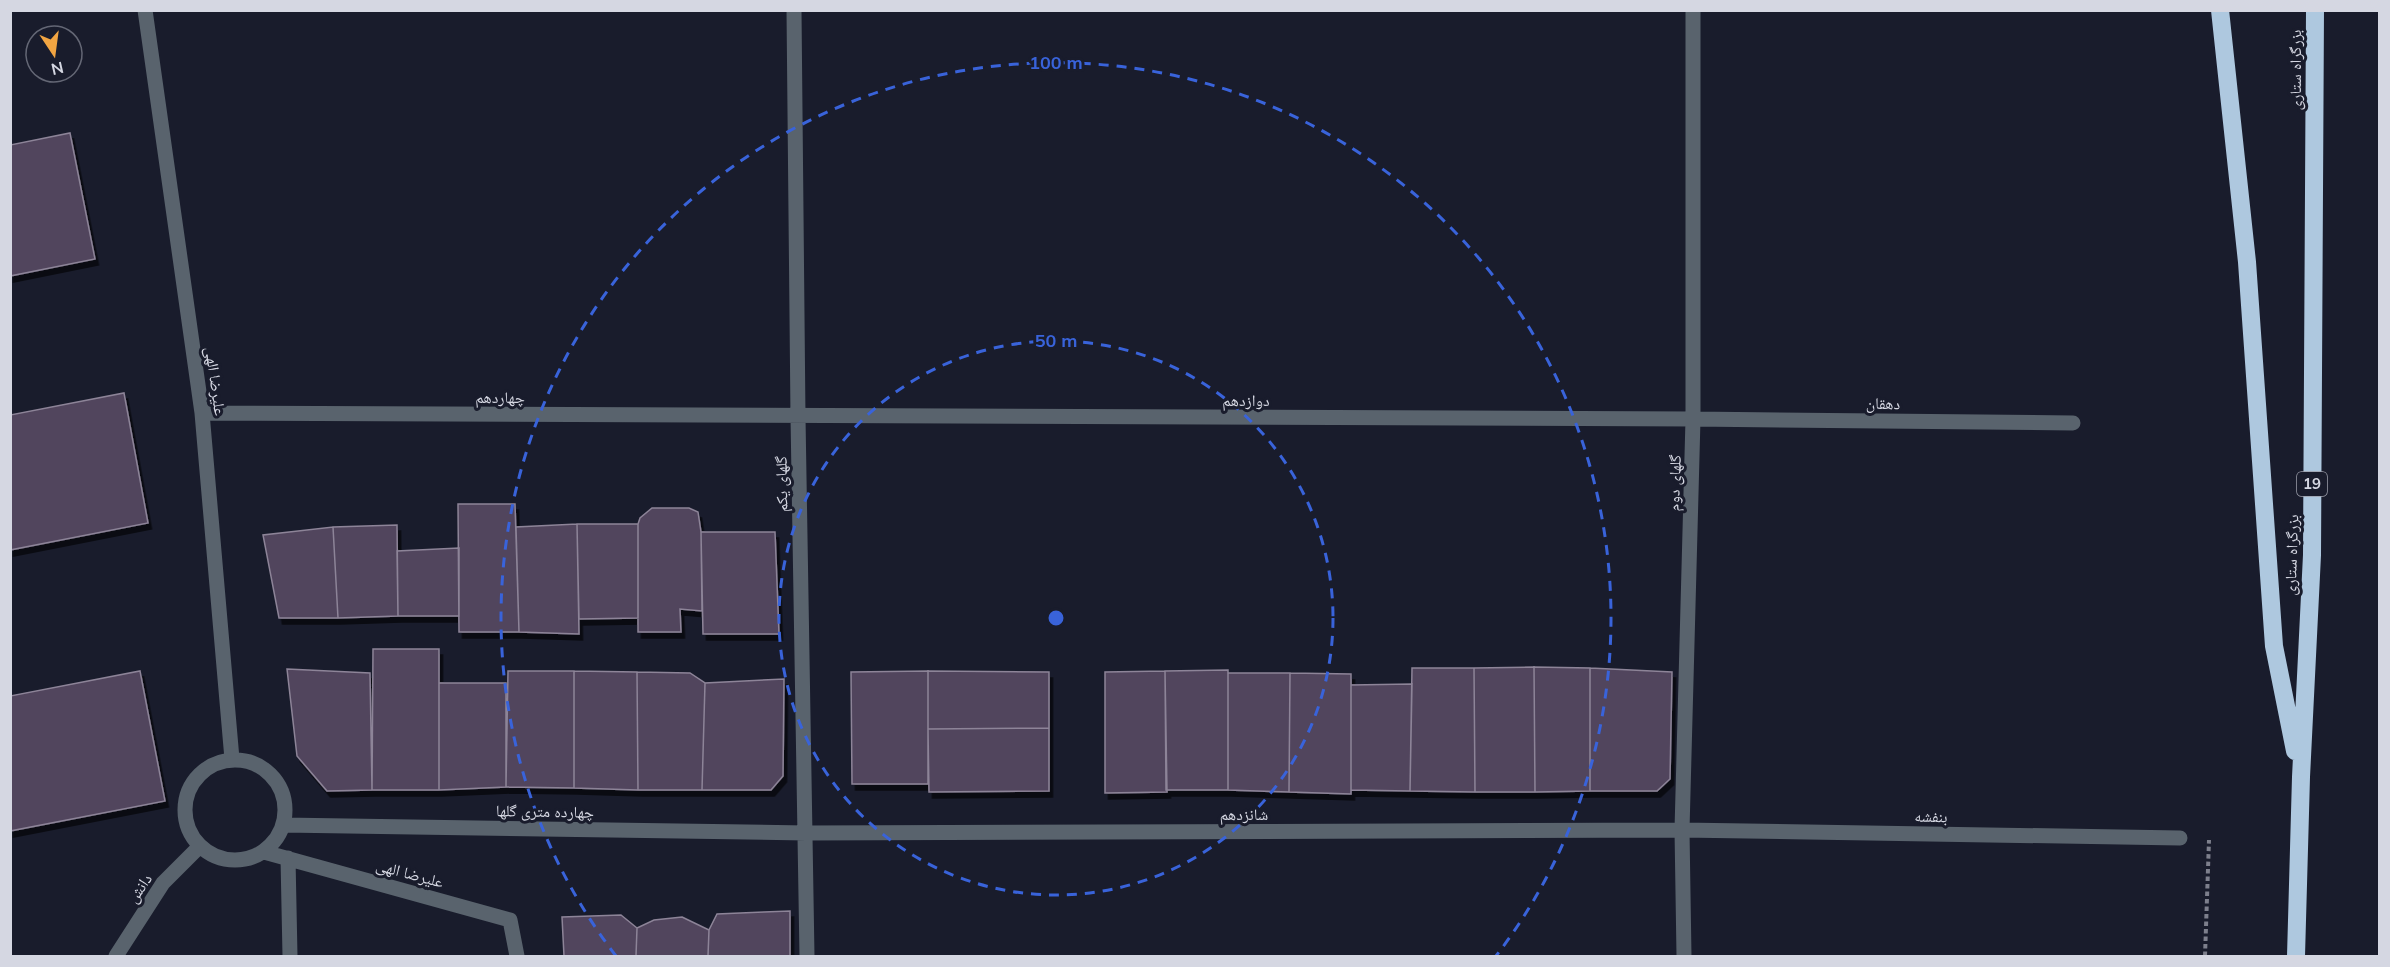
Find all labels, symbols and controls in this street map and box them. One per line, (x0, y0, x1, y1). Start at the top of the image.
north arrow (24, 24, 84, 84)
street label: بزرگراه ستاری (2285, 29, 2306, 111)
text: 100 m (1029, 51, 1083, 74)
text: N (49, 58, 66, 80)
text: 50 m (1035, 329, 1077, 352)
street label: علیرضا الهی (200, 345, 231, 417)
street label: چهاردهم (475, 387, 525, 408)
street label: دوازدهم (1222, 390, 1270, 411)
street label: دهقان (1866, 393, 1900, 414)
street label: گلهای دوم (1663, 454, 1686, 512)
street label: گلهای یکم (771, 455, 792, 512)
road number: 19 (2297, 472, 2327, 496)
street label: بزرگراه ستاری (2280, 514, 2303, 596)
centre of rings (1046, 608, 1066, 628)
street label: چهارده متری گلها (496, 800, 594, 823)
street label: شانزدهم (1220, 804, 1268, 825)
street label: بنفشه (1914, 806, 1948, 826)
street label: علیرضا الهی (374, 854, 446, 893)
street label: دانش (122, 870, 157, 907)

